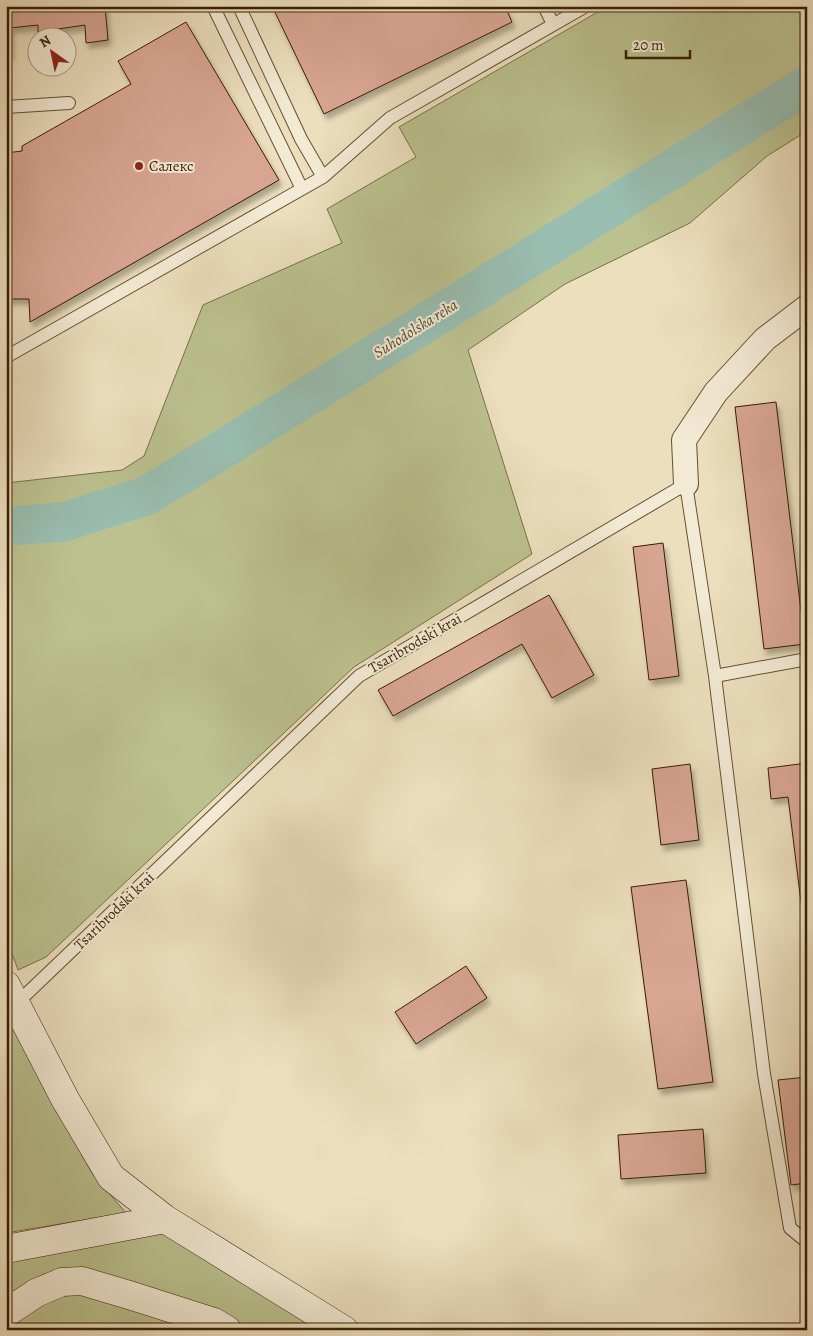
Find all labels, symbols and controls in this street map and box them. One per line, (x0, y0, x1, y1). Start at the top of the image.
north arrow (28, 28, 78, 78)
scale bar (626, 28, 689, 60)
text: N (36, 31, 55, 52)
text: 20 m (633, 35, 664, 55)
place label: Салекс (149, 156, 194, 176)
marker: Салекс (133, 160, 145, 172)
water label: Suhodolska reka (369, 294, 463, 364)
street label: Tsaribrodski krai (365, 608, 465, 678)
street label: Tsaribrodski krai (70, 868, 158, 954)

